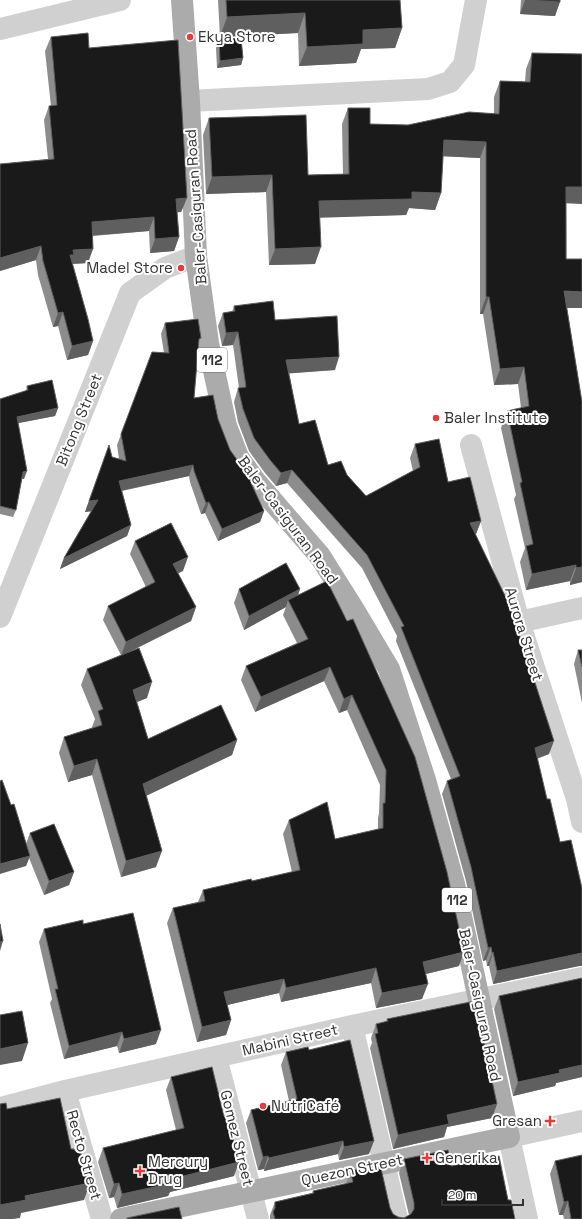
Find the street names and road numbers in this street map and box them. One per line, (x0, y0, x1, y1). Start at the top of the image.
street label: Baler-Casiguran Road (181, 129, 210, 285)
road number: 112 (197, 348, 227, 372)
street label: Bitong Street (51, 371, 106, 469)
street label: Baler-Casiguran Road (234, 452, 343, 588)
street label: Aurora Street (501, 585, 548, 683)
road number: 112 (442, 888, 472, 912)
street label: Baler-Casiguran Road (455, 927, 506, 1083)
street label: Mabini Street (240, 1019, 340, 1060)
street label: Gomez Street (216, 1088, 259, 1188)
street label: Recto Street (63, 1108, 106, 1202)
street label: Quezon Street (299, 1149, 405, 1190)

